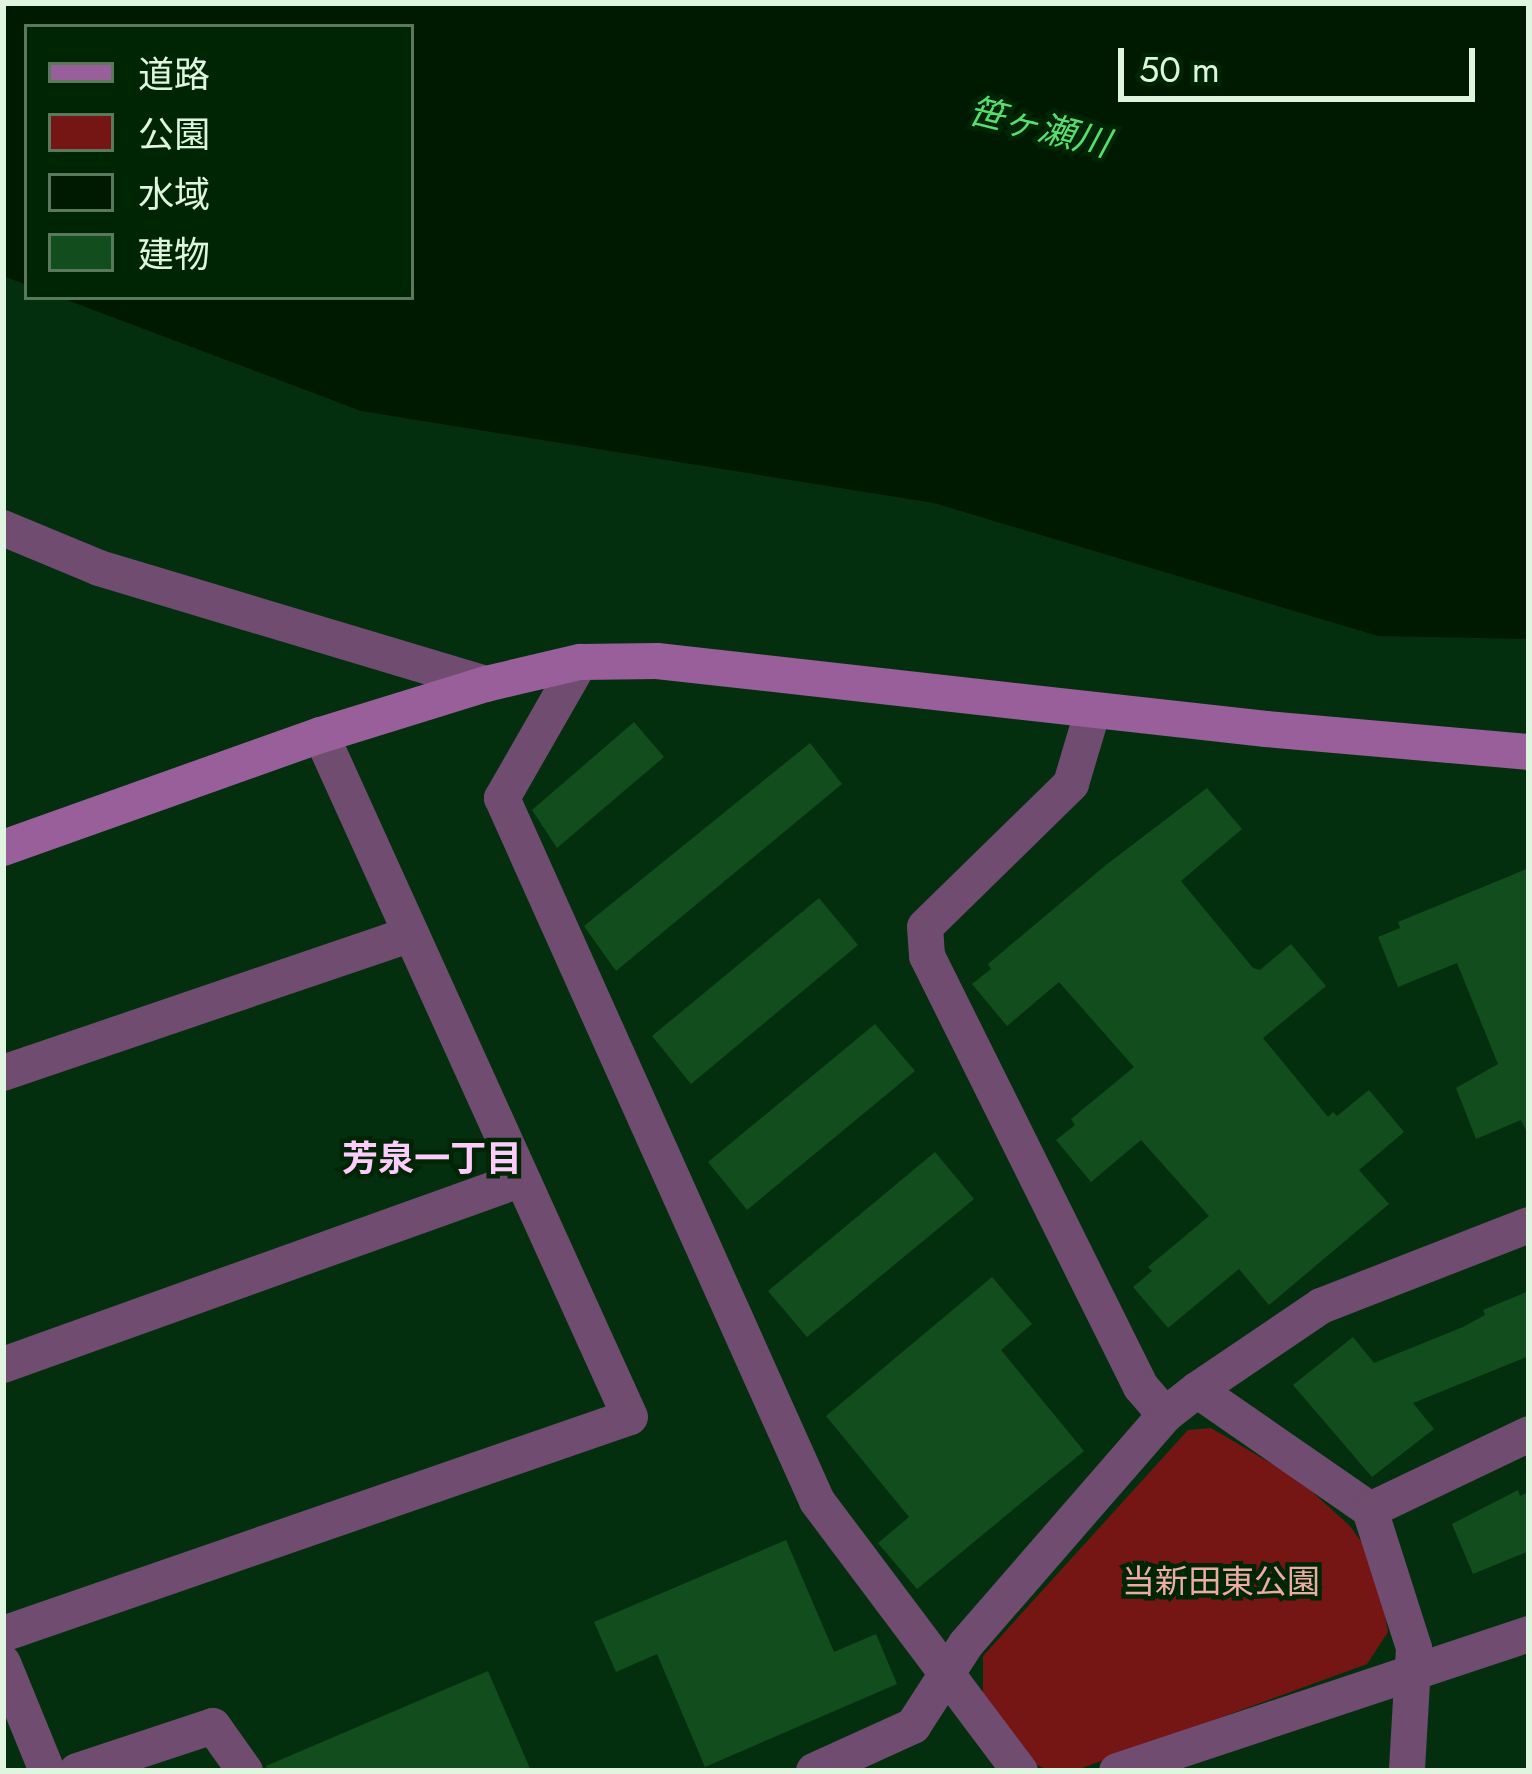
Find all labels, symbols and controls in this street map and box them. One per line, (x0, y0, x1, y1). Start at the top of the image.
legend (24, 24, 414, 300)
scale bar (1124, 24, 1481, 98)
text: 50 m (1139, 43, 1220, 95)
text: 道路 (138, 48, 210, 100)
water label: 笹ヶ瀬川 (964, 89, 1114, 165)
text: 公園 (138, 108, 210, 160)
text: 水域 (138, 168, 210, 220)
text: 建物 (138, 228, 210, 280)
district label: 芳泉一丁目 (342, 1137, 522, 1181)
park label: 当新田東公園 (1122, 1562, 1320, 1602)

